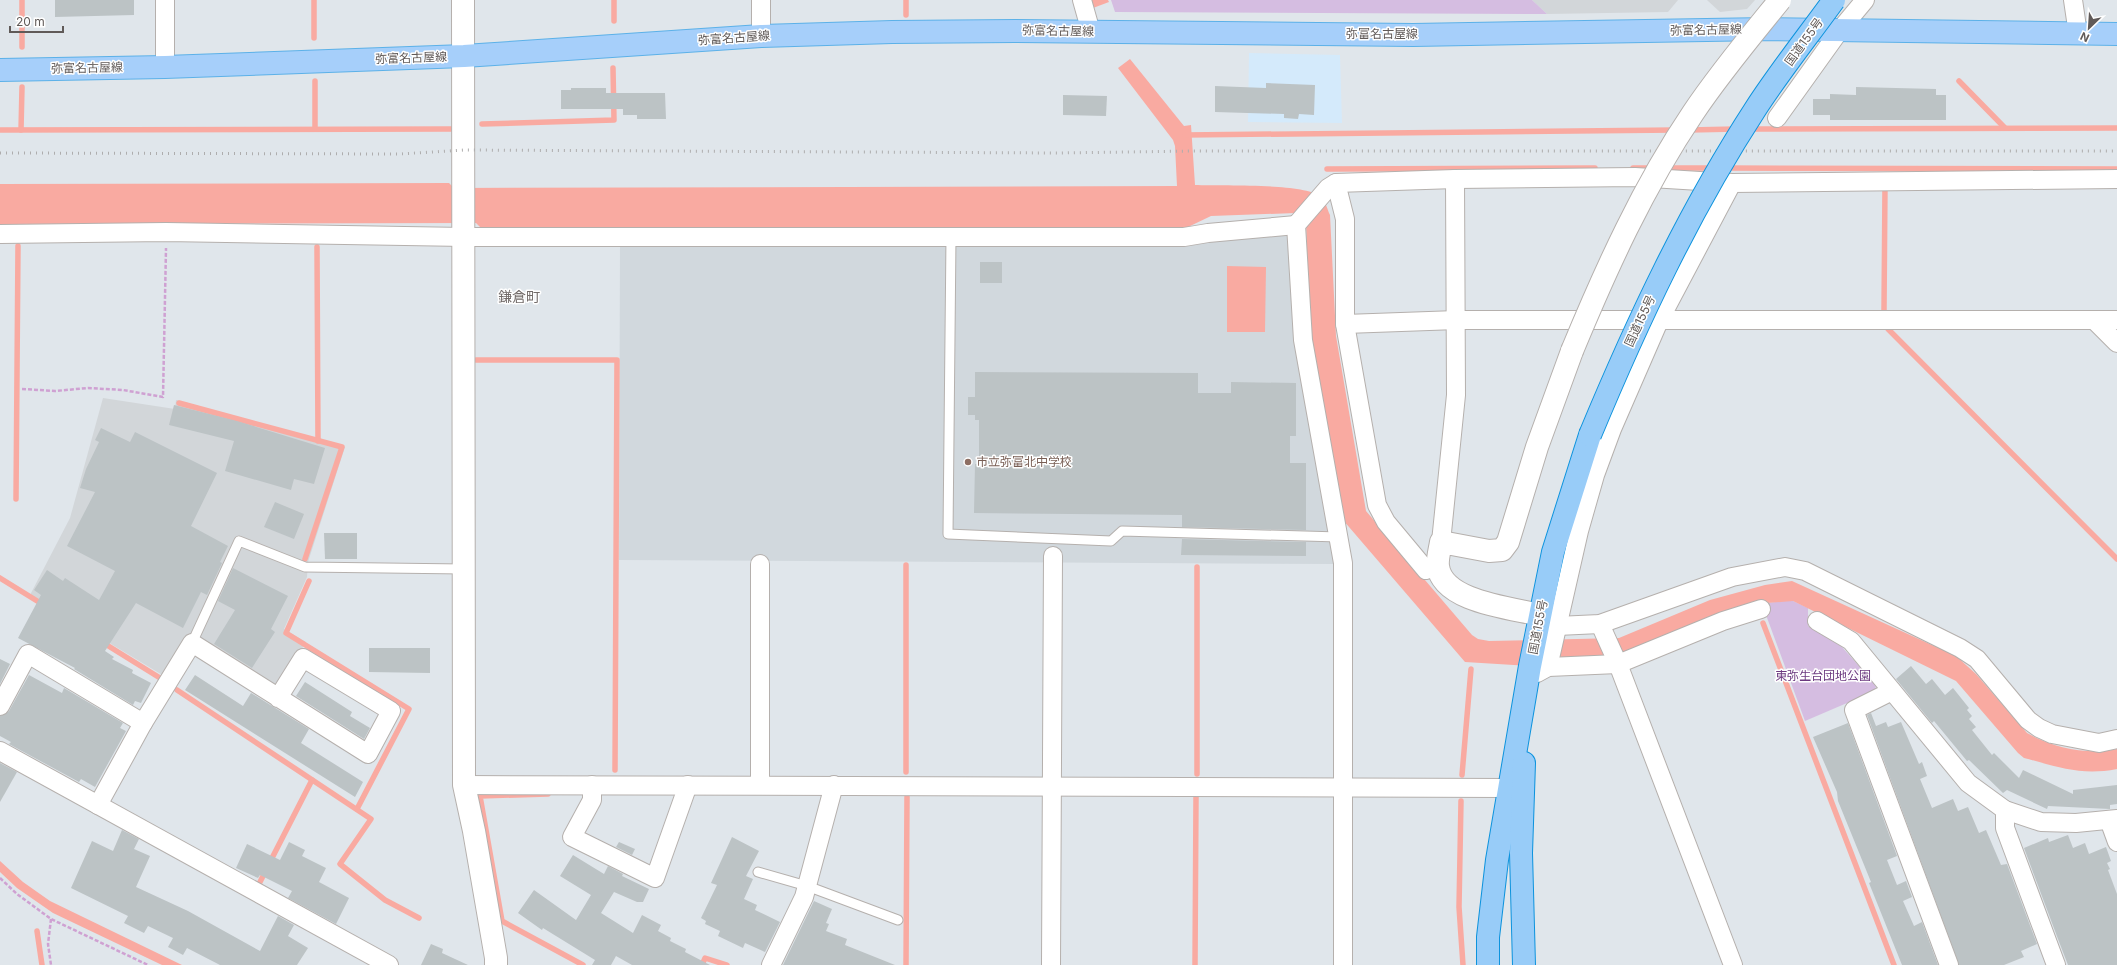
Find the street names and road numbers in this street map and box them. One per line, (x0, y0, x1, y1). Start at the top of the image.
street label: 国道155号 (1781, 15, 1826, 69)
street label: 弥富名古屋線 (1670, 21, 1742, 38)
street label: 弥富名古屋線 (1022, 22, 1094, 39)
street label: 弥富名古屋線 (1346, 26, 1418, 41)
street label: 弥富名古屋線 (698, 28, 770, 47)
street label: 弥富名古屋線 (375, 49, 447, 66)
street label: 弥富名古屋線 (51, 59, 123, 76)
street label: 国道155号 (1621, 292, 1658, 349)
street label: 国道155号 (1525, 598, 1550, 656)

